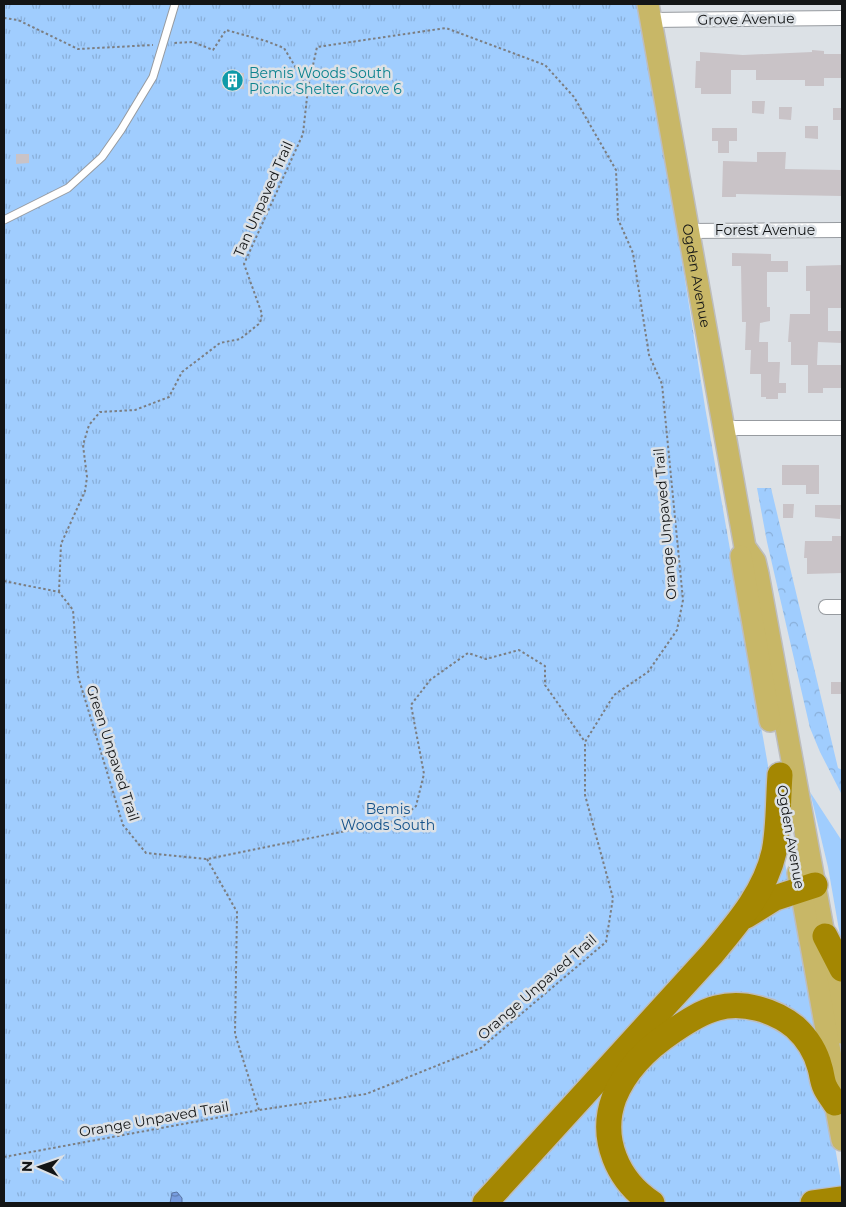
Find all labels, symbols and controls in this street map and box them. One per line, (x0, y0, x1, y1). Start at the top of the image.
street label: Grove Avenue (697, 9, 795, 29)
place label: Bemis Woods South Picnic Shelter Grove 6 (249, 64, 402, 98)
building icon: Bemis Woods South Picnic Shelter Grove 6 (221, 69, 245, 93)
street label: Tan Unpaved Trail (229, 138, 297, 260)
street label: Forest Avenue (715, 221, 815, 239)
street label: Ogden Avenue (678, 222, 715, 329)
street label: Orange Unpaved Trail (649, 447, 681, 601)
street label: Green Unpaved Trail (82, 683, 144, 823)
street label: Ogden Avenue (773, 784, 809, 890)
park label: Bemis Woods South (341, 800, 435, 834)
street label: Orange Unpaved Trail (474, 930, 600, 1044)
street label: Orange Unpaved Trail (78, 1097, 230, 1141)
north arrow (15, 1142, 65, 1192)
text: N (18, 1161, 36, 1173)

